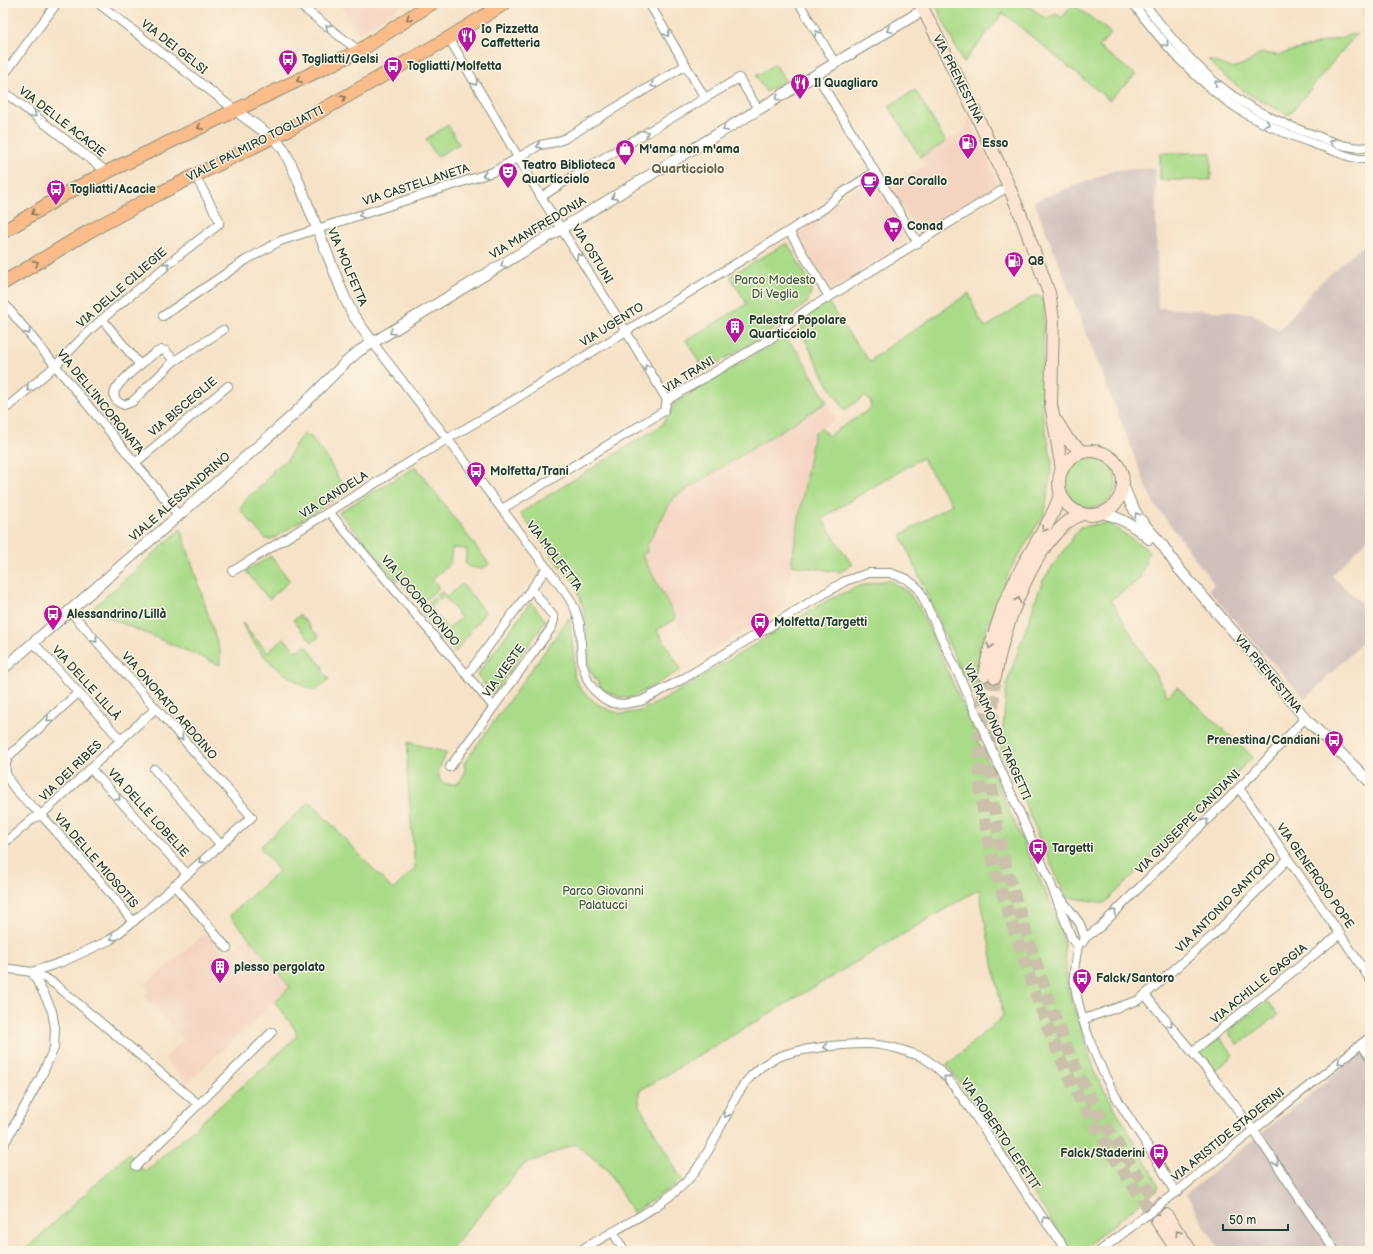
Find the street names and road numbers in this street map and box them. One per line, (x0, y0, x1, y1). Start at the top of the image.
street label: VIA DEI GELSI (138, 16, 210, 78)
street label: VIA PRENESTINA (929, 32, 987, 126)
street label: VIA DELLE ACACIE (16, 83, 108, 161)
street label: VIALE PALMIRO TOGLIATTI (184, 103, 326, 185)
street label: VIA CASTELLANETA (361, 160, 472, 209)
street label: VIA MANFREDONIA (487, 193, 590, 263)
street label: VIA OSTUNI (568, 222, 616, 286)
street label: VIA MOLFETTA (324, 226, 371, 309)
street label: VIA DELLE CILIEGIE (74, 245, 170, 331)
street label: VIA UGENTO (577, 300, 647, 350)
street label: VIA DELL'INCORONATA (53, 347, 147, 458)
street label: VIA TRANI (661, 353, 717, 397)
street label: VIA BISCEGLIE (146, 374, 220, 440)
street label: VIALE ALESSANDRINO (127, 449, 233, 545)
street label: VIA CANDELA (297, 468, 371, 522)
street label: VIA MOLFETTA (523, 518, 586, 594)
street label: VIA LOCOROTONDO (377, 552, 463, 650)
street label: VIA PRENESTINA (1231, 632, 1305, 716)
street label: VIA DELLE LILLÀ (49, 641, 125, 724)
street label: VIA VIESTE (480, 641, 529, 701)
street label: VIA ONORATO ARDOINO (118, 649, 220, 763)
street label: VIA RAIMONDO TARGETTI (960, 662, 1034, 803)
street label: VIA DEI RIBES (37, 737, 105, 805)
street label: VIA DELLE LOBELIE (104, 766, 192, 860)
street label: VIA GIUSEPPE CANDIANI (1132, 766, 1244, 878)
street label: VIA DELLE MIOSOTIS (51, 811, 141, 911)
street label: VIA GENEROSO POPE (1273, 821, 1357, 932)
street label: VIA ANTONIO SANTORO (1173, 850, 1279, 956)
street label: VIA ACHILLE GAGGIA (1208, 940, 1311, 1027)
street label: VIA ROBERTO LEPETIT (957, 1075, 1043, 1193)
street label: VIA ARISTIDE STADERINI (1169, 1085, 1288, 1185)

